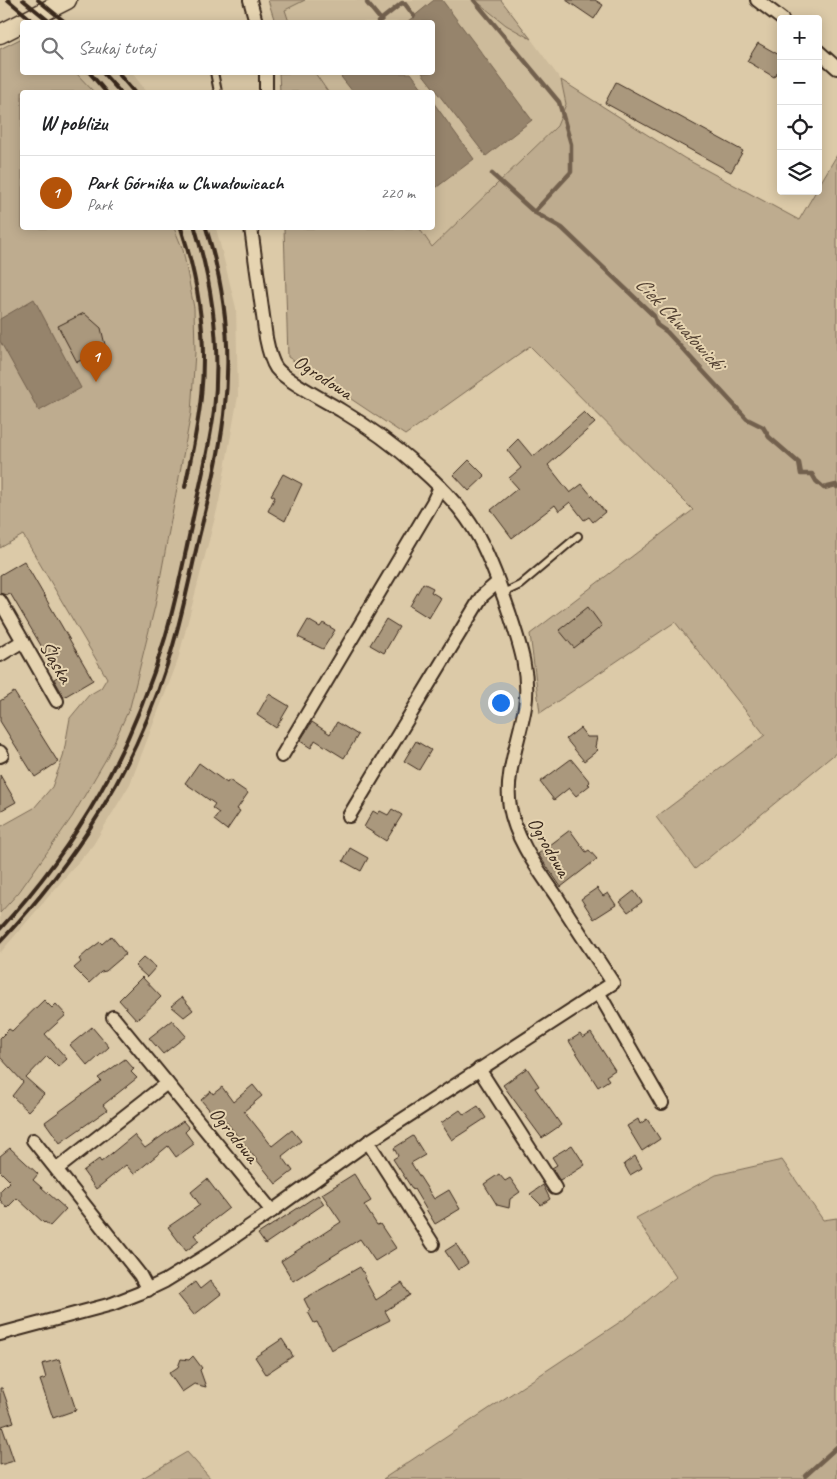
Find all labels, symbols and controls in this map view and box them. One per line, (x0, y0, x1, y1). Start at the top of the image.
map controls (777, 15, 822, 195)
button: + (777, 15, 822, 60)
search box (20, 20, 435, 75)
icon: search (38, 34, 66, 62)
text: Szukaj tutaj (78, 36, 155, 60)
button: − (777, 60, 822, 105)
button: locate (777, 105, 822, 150)
text: W pobliżu (40, 110, 107, 136)
button: layers (777, 150, 822, 195)
text: Park Górnika w Chwałowicach (87, 171, 283, 195)
text: 1 (52, 183, 60, 203)
text: 220 m (381, 183, 415, 203)
text: Park (87, 195, 112, 215)
water label: Ciek Chwałowicki (630, 271, 733, 379)
pin: 1 (80, 341, 112, 382)
street label: Ogrodowa (289, 349, 359, 406)
street label: Śląska (34, 636, 79, 689)
your location (488, 690, 514, 716)
street label: Ogrodowa (522, 813, 577, 883)
street label: Ogrodowa (204, 1102, 265, 1170)

